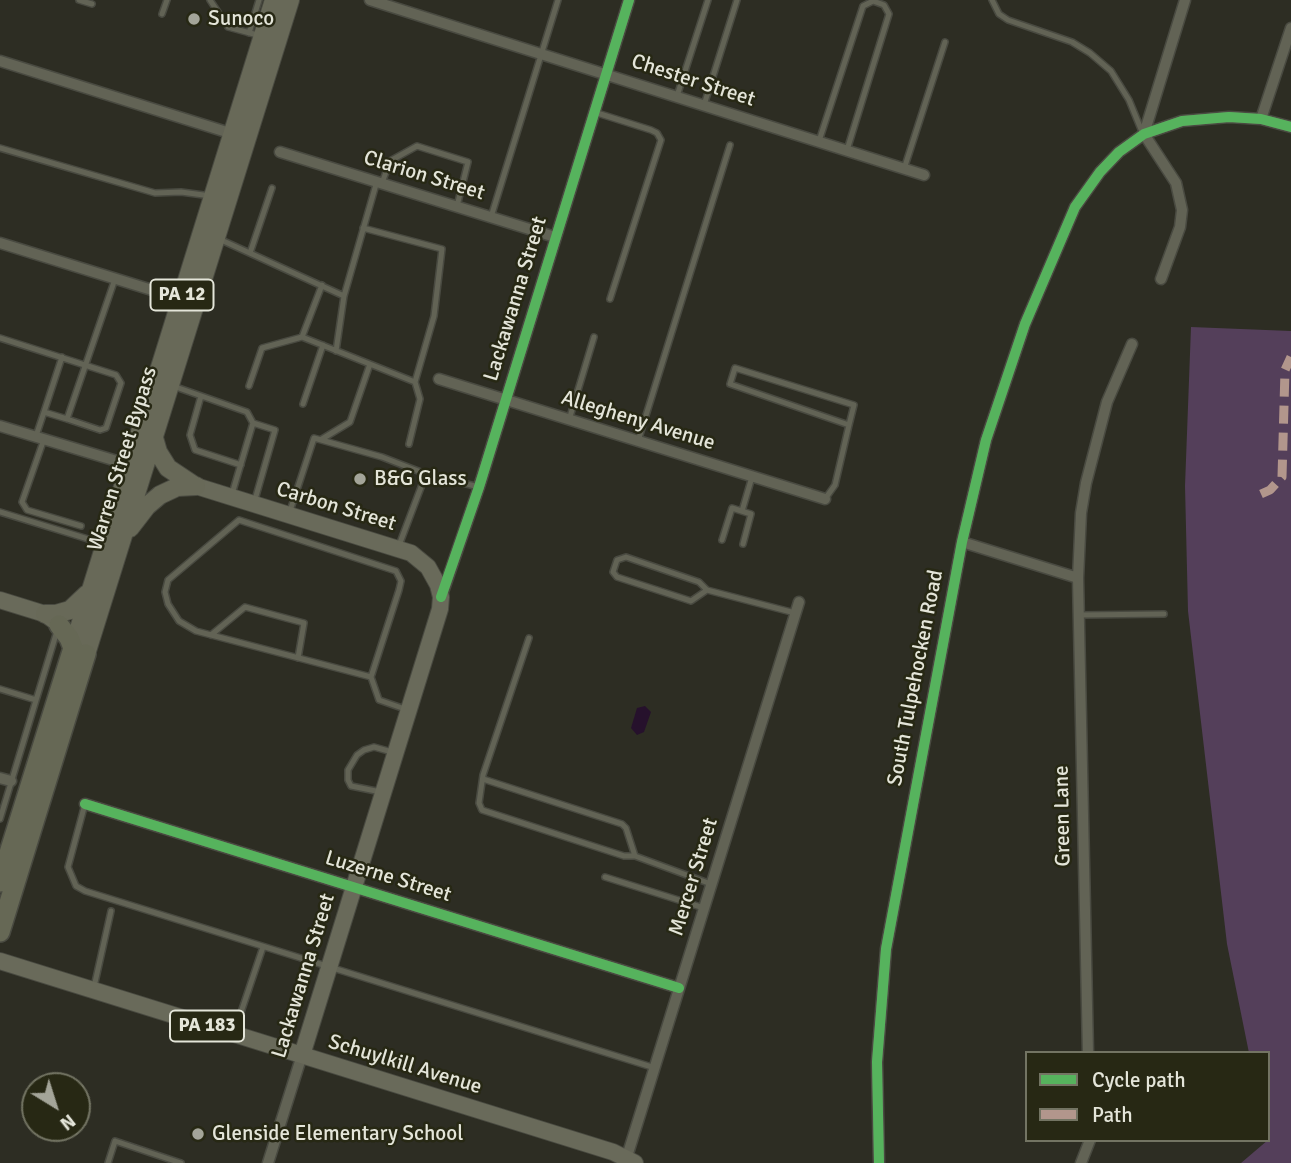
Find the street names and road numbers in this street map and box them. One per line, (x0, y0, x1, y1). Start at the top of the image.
street label: Chester Street (628, 49, 758, 113)
street label: Clarion Street (361, 146, 487, 206)
street label: Lackawanna Street (479, 214, 553, 384)
road number: PA 12 (150, 280, 214, 310)
street label: Warren Street Bypass (83, 364, 163, 554)
street label: Allegheny Avenue (558, 386, 718, 456)
street label: Carbon Street (273, 477, 399, 537)
street label: South Tulpehocken Road (883, 568, 949, 788)
street label: Green Lane (1050, 765, 1076, 867)
street label: Mercer Street (664, 815, 724, 939)
street label: Luzerne Street (322, 846, 454, 908)
street label: Lackawanna Street (267, 891, 341, 1061)
road number: PA 183 (170, 1010, 244, 1042)
street label: Schuylkill Avenue (325, 1030, 485, 1100)

